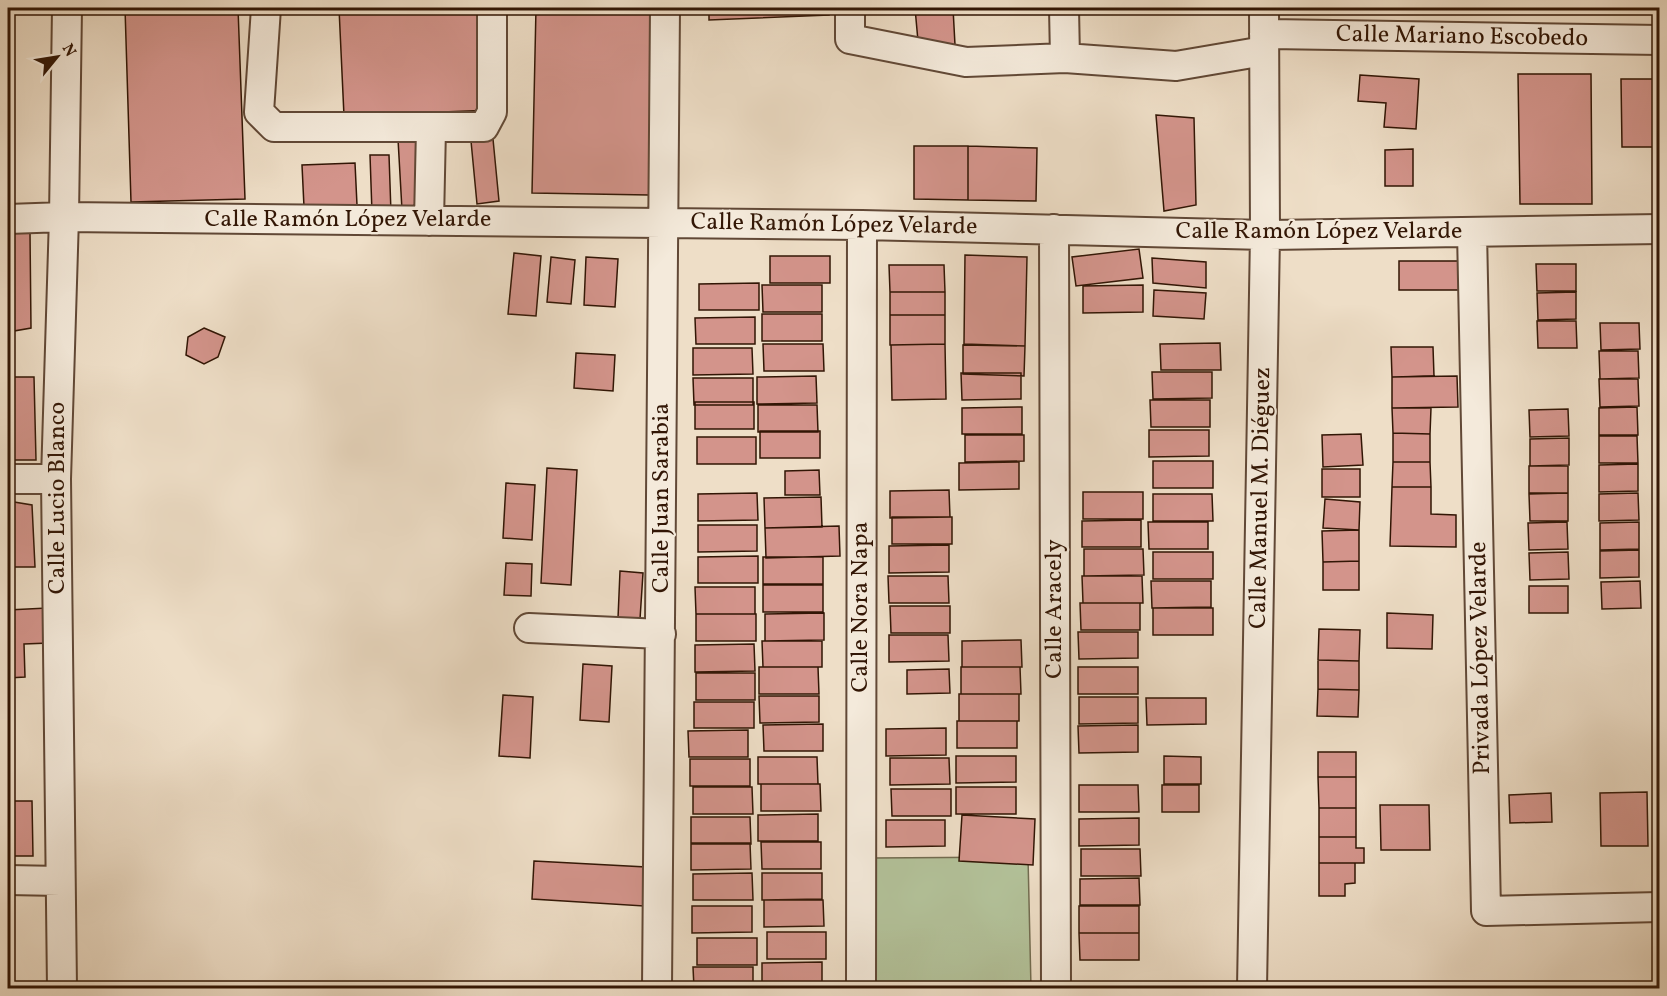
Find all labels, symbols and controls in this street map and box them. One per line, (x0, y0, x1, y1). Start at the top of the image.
street label: Calle Mariano Escobedo (1336, 18, 1588, 56)
north arrow (27, 27, 87, 87)
text: N (56, 40, 81, 61)
street label: Calle Ramón López Velarde (205, 203, 491, 237)
street label: Calle Ramón López Velarde (690, 206, 978, 244)
street label: Calle Ramón López Velarde (1176, 215, 1462, 249)
street label: Calle Manuel M. Diéguez (1242, 367, 1280, 629)
street label: Calle Lucio Blanco (41, 402, 75, 594)
street label: Calle Juan Sarabia (645, 403, 679, 593)
street label: Calle Nora Napa (844, 522, 878, 693)
street label: Calle Aracely (1038, 539, 1072, 679)
street label: Privada López Velarde (1462, 541, 1500, 775)

